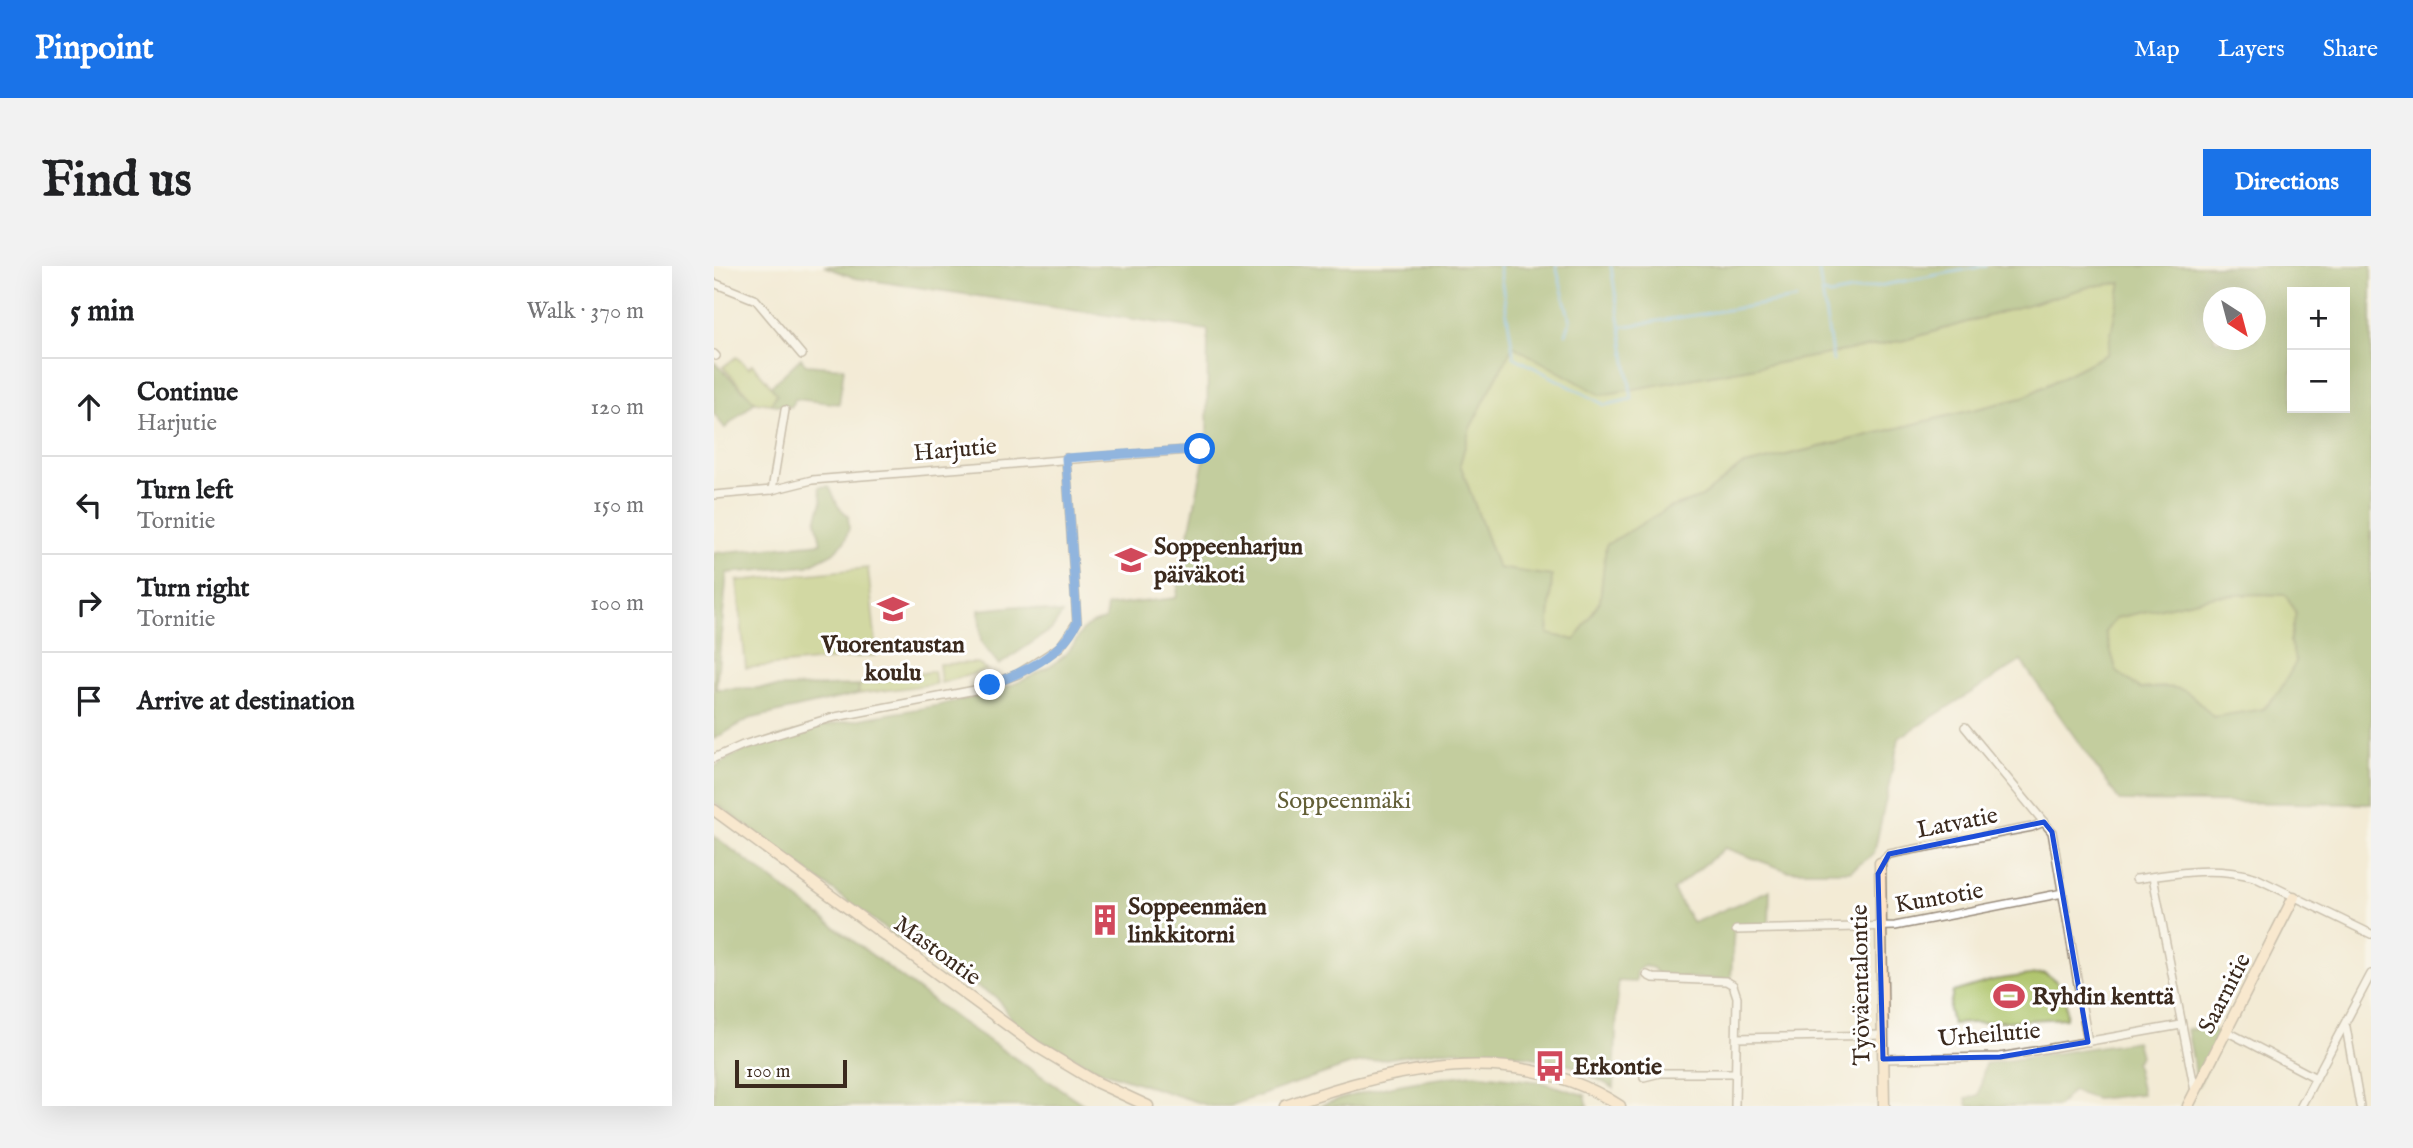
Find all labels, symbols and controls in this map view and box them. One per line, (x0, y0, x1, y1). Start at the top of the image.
text: Pinpoint (35, 28, 154, 70)
text: Map (2134, 34, 2180, 65)
text: Layers (2218, 34, 2285, 65)
text: Share (2323, 34, 2378, 65)
button: Directions (2203, 149, 2371, 216)
text: Find us (42, 151, 192, 213)
north arrow (2203, 287, 2266, 350)
map controls (2287, 287, 2350, 413)
button: + (2287, 287, 2350, 350)
text: 5 min (70, 293, 135, 331)
text: Walk · 370 m (526, 297, 644, 326)
button: − (2287, 350, 2350, 413)
text: Continue (137, 376, 238, 409)
icon: ahead (70, 388, 108, 426)
text: 120 m (591, 393, 644, 422)
text: Harjutie (137, 409, 217, 438)
street label: Harjutie (912, 431, 998, 470)
route start (1184, 433, 1215, 464)
text: Turn left (137, 474, 234, 507)
icon: left (70, 486, 108, 524)
text: 150 m (593, 491, 644, 520)
text: Tornitie (137, 507, 215, 536)
place label: Soppeenharjun päiväkoti (1153, 532, 1303, 591)
school or university icon: Soppeenharjun päiväkoti (1114, 543, 1148, 577)
text: Turn right (137, 572, 250, 605)
icon: right (70, 584, 108, 622)
text: 100 m (590, 589, 644, 618)
school or university icon: Vuorentaustan koulu (876, 592, 910, 626)
text: Tornitie (137, 605, 215, 634)
place label: Vuorentaustan koulu (820, 630, 965, 689)
route end (974, 669, 1005, 700)
icon: arrive (70, 682, 108, 720)
text: Arrive at destination (137, 685, 355, 718)
park label: Soppeenmäki (1277, 786, 1411, 817)
street label: Latvatie (1914, 800, 2001, 847)
street label: Kuntotie (1893, 875, 1986, 921)
place label: Soppeenmäen linkkitorni (1127, 892, 1267, 951)
building icon: Soppeenmäen linkkitorni (1088, 903, 1122, 937)
street label: Työväentalontie (1845, 904, 1878, 1066)
street label: Mastontie (887, 909, 987, 993)
street label: Saarnitie (2192, 948, 2259, 1039)
sports icon: Ryhdin kenttä (1992, 979, 2026, 1013)
place label: Ryhdin kenttä (2032, 982, 2175, 1013)
street label: Urheilutie (1936, 1016, 2042, 1055)
bus stop icon: Erkontie (1533, 1049, 1567, 1083)
place label: Erkontie (1573, 1052, 1662, 1083)
scale bar (735, 1057, 847, 1089)
text: 100 m (746, 1060, 790, 1084)

